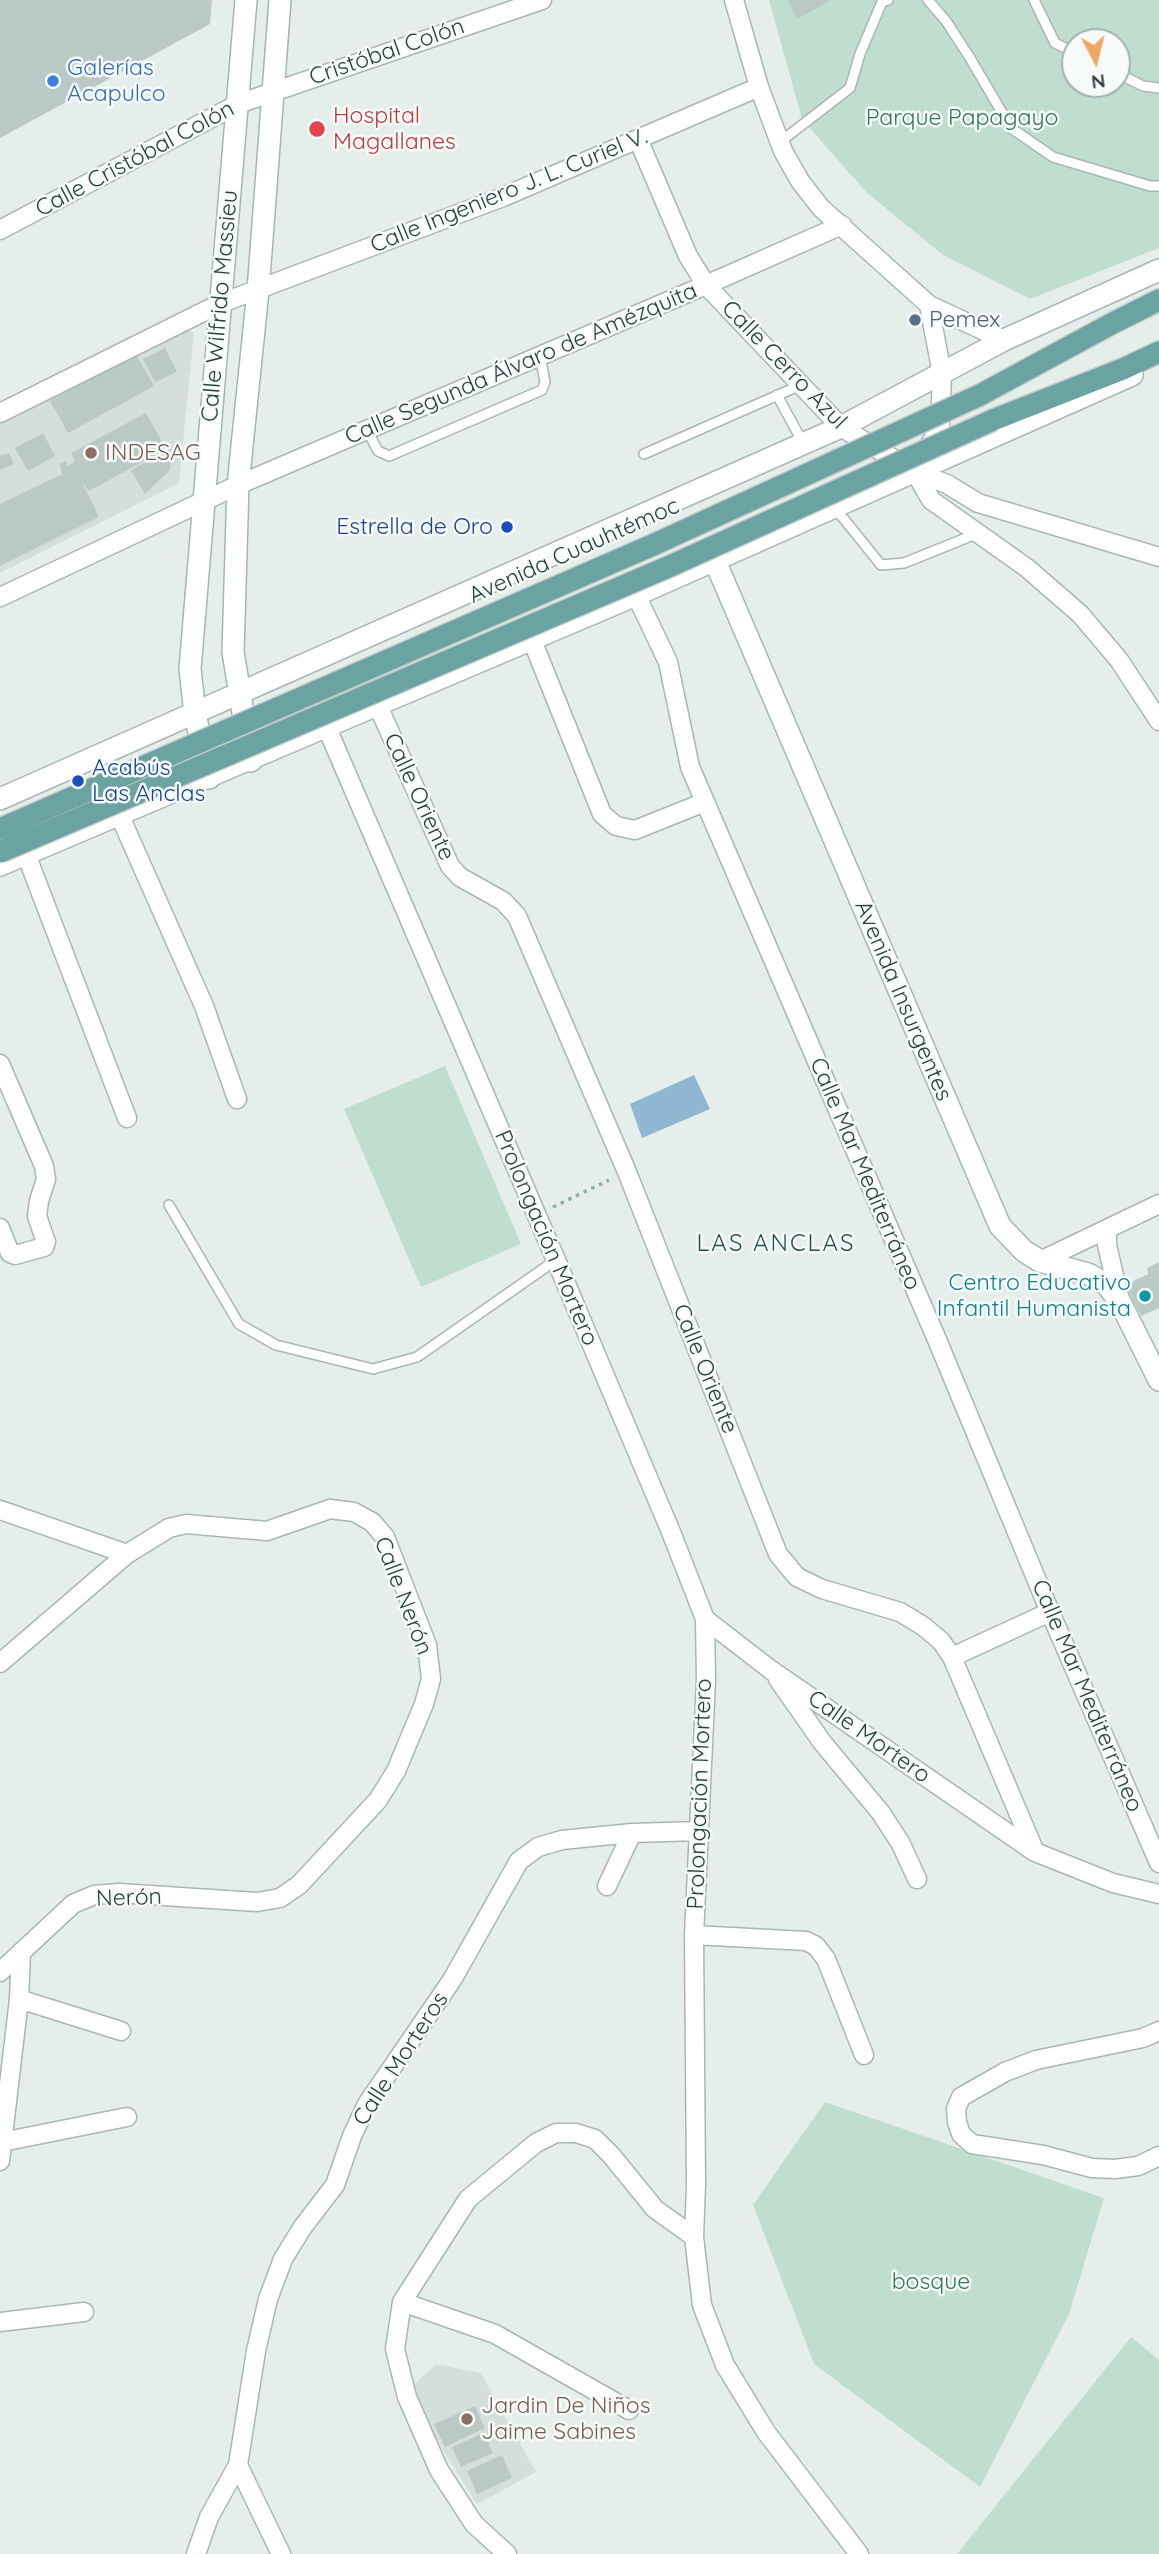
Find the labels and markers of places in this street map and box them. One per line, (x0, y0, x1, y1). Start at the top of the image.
place label: Galerías Acapulco (67, 54, 166, 108)
marker: Galerías Acapulco (45, 73, 61, 89)
place label: Hospital Magallanes (333, 102, 456, 156)
marker: Hospital Magallanes (307, 119, 327, 139)
place label: Pemex (929, 306, 1000, 334)
marker: Pemex (907, 312, 923, 328)
place label: INDESAG (105, 439, 201, 467)
marker: INDESAG (83, 445, 99, 461)
place label: Estrella de Oro (336, 513, 493, 541)
marker: Estrella de Oro (499, 519, 515, 535)
place label: Acabús Las Anclas (92, 754, 205, 808)
marker: Acabús Las Anclas (70, 773, 86, 789)
place label: Centro Educativo Infantil Humanista (937, 1269, 1131, 1323)
marker: Centro Educativo Infantil Humanista (1137, 1288, 1153, 1304)
place label: Jardin De Niños Jaime Sabines (481, 2392, 651, 2446)
marker: Jardin De Niños Jaime Sabines (459, 2411, 475, 2427)

